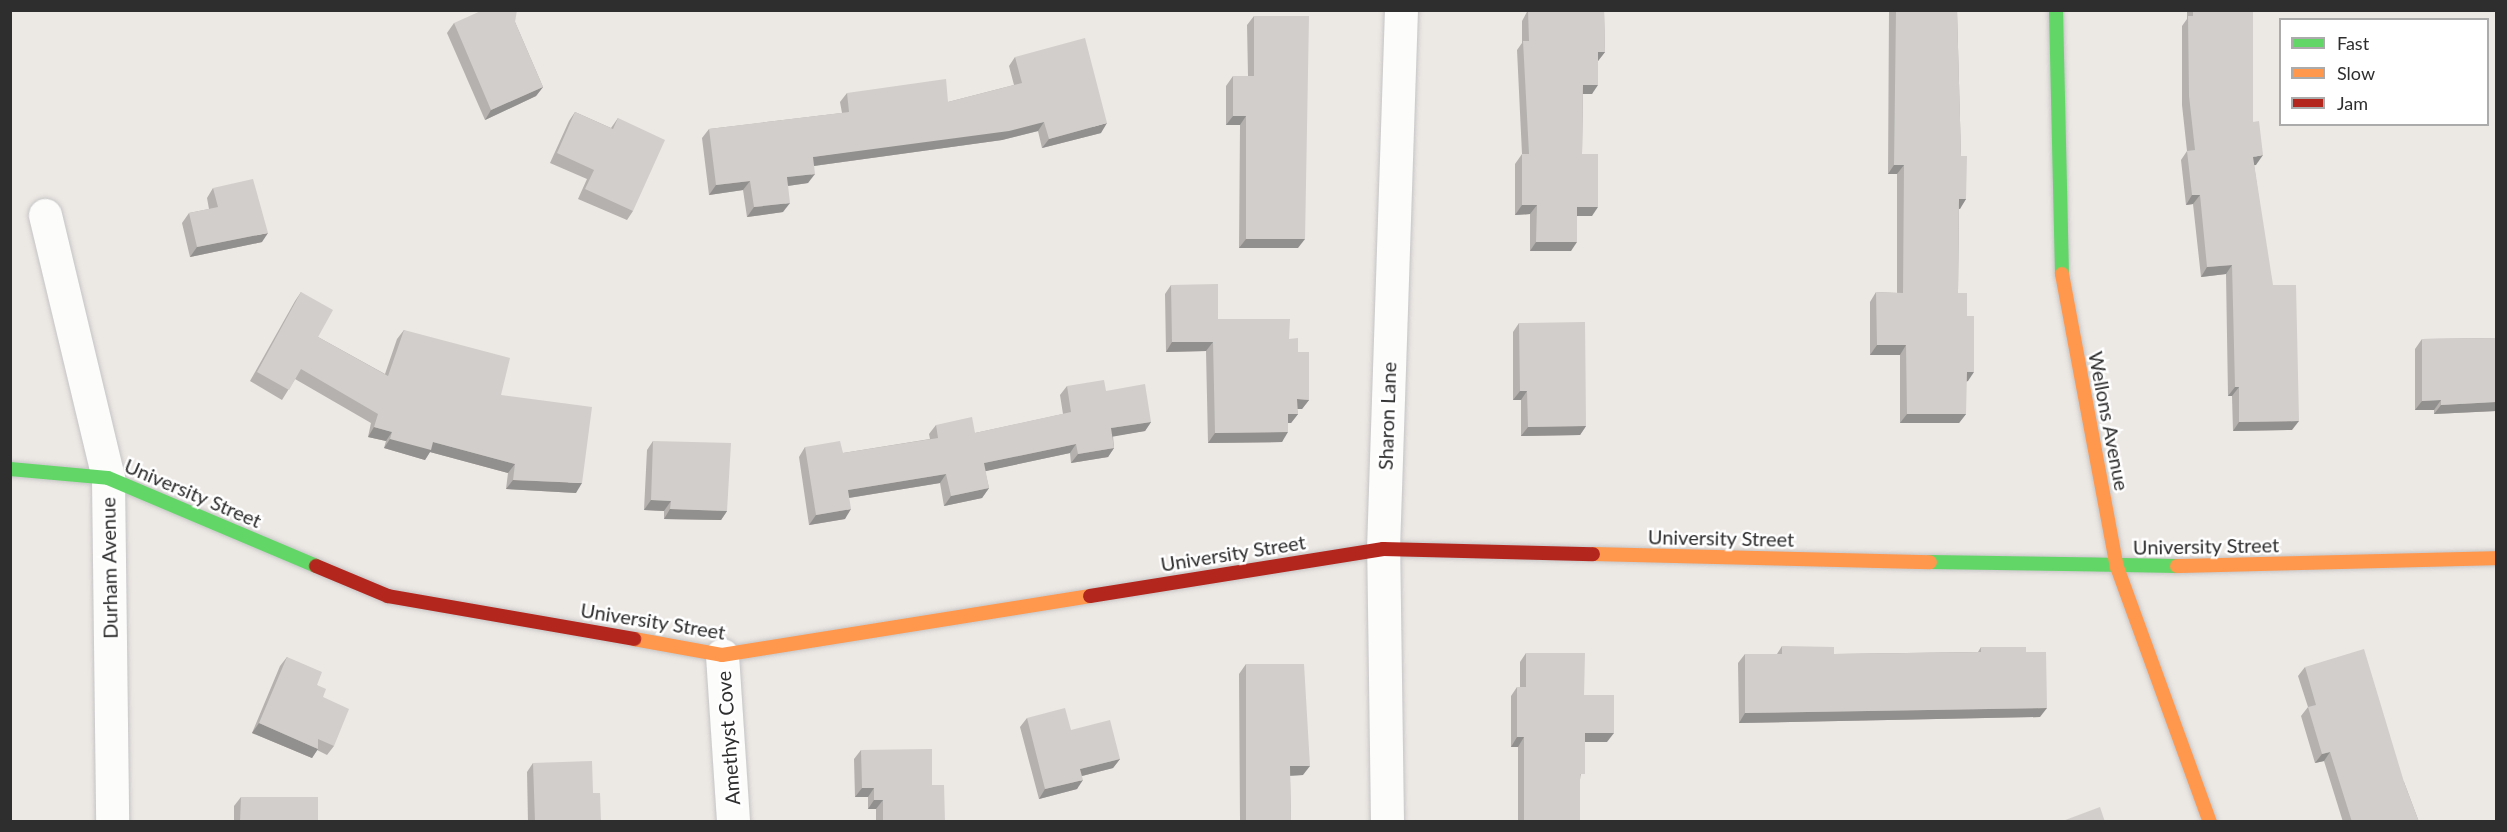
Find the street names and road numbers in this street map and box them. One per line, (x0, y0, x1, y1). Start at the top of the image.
street label: Wellons Avenue (2084, 349, 2134, 493)
street label: Sharon Lane (1373, 362, 1401, 470)
street label: University Street (121, 453, 265, 533)
street label: Durham Avenue (96, 497, 122, 639)
street label: University Street (1647, 525, 1795, 551)
street label: University Street (1159, 530, 1307, 576)
street label: University Street (2132, 533, 2280, 559)
street label: University Street (579, 598, 727, 644)
street label: Amethyst Cove (711, 670, 745, 806)

